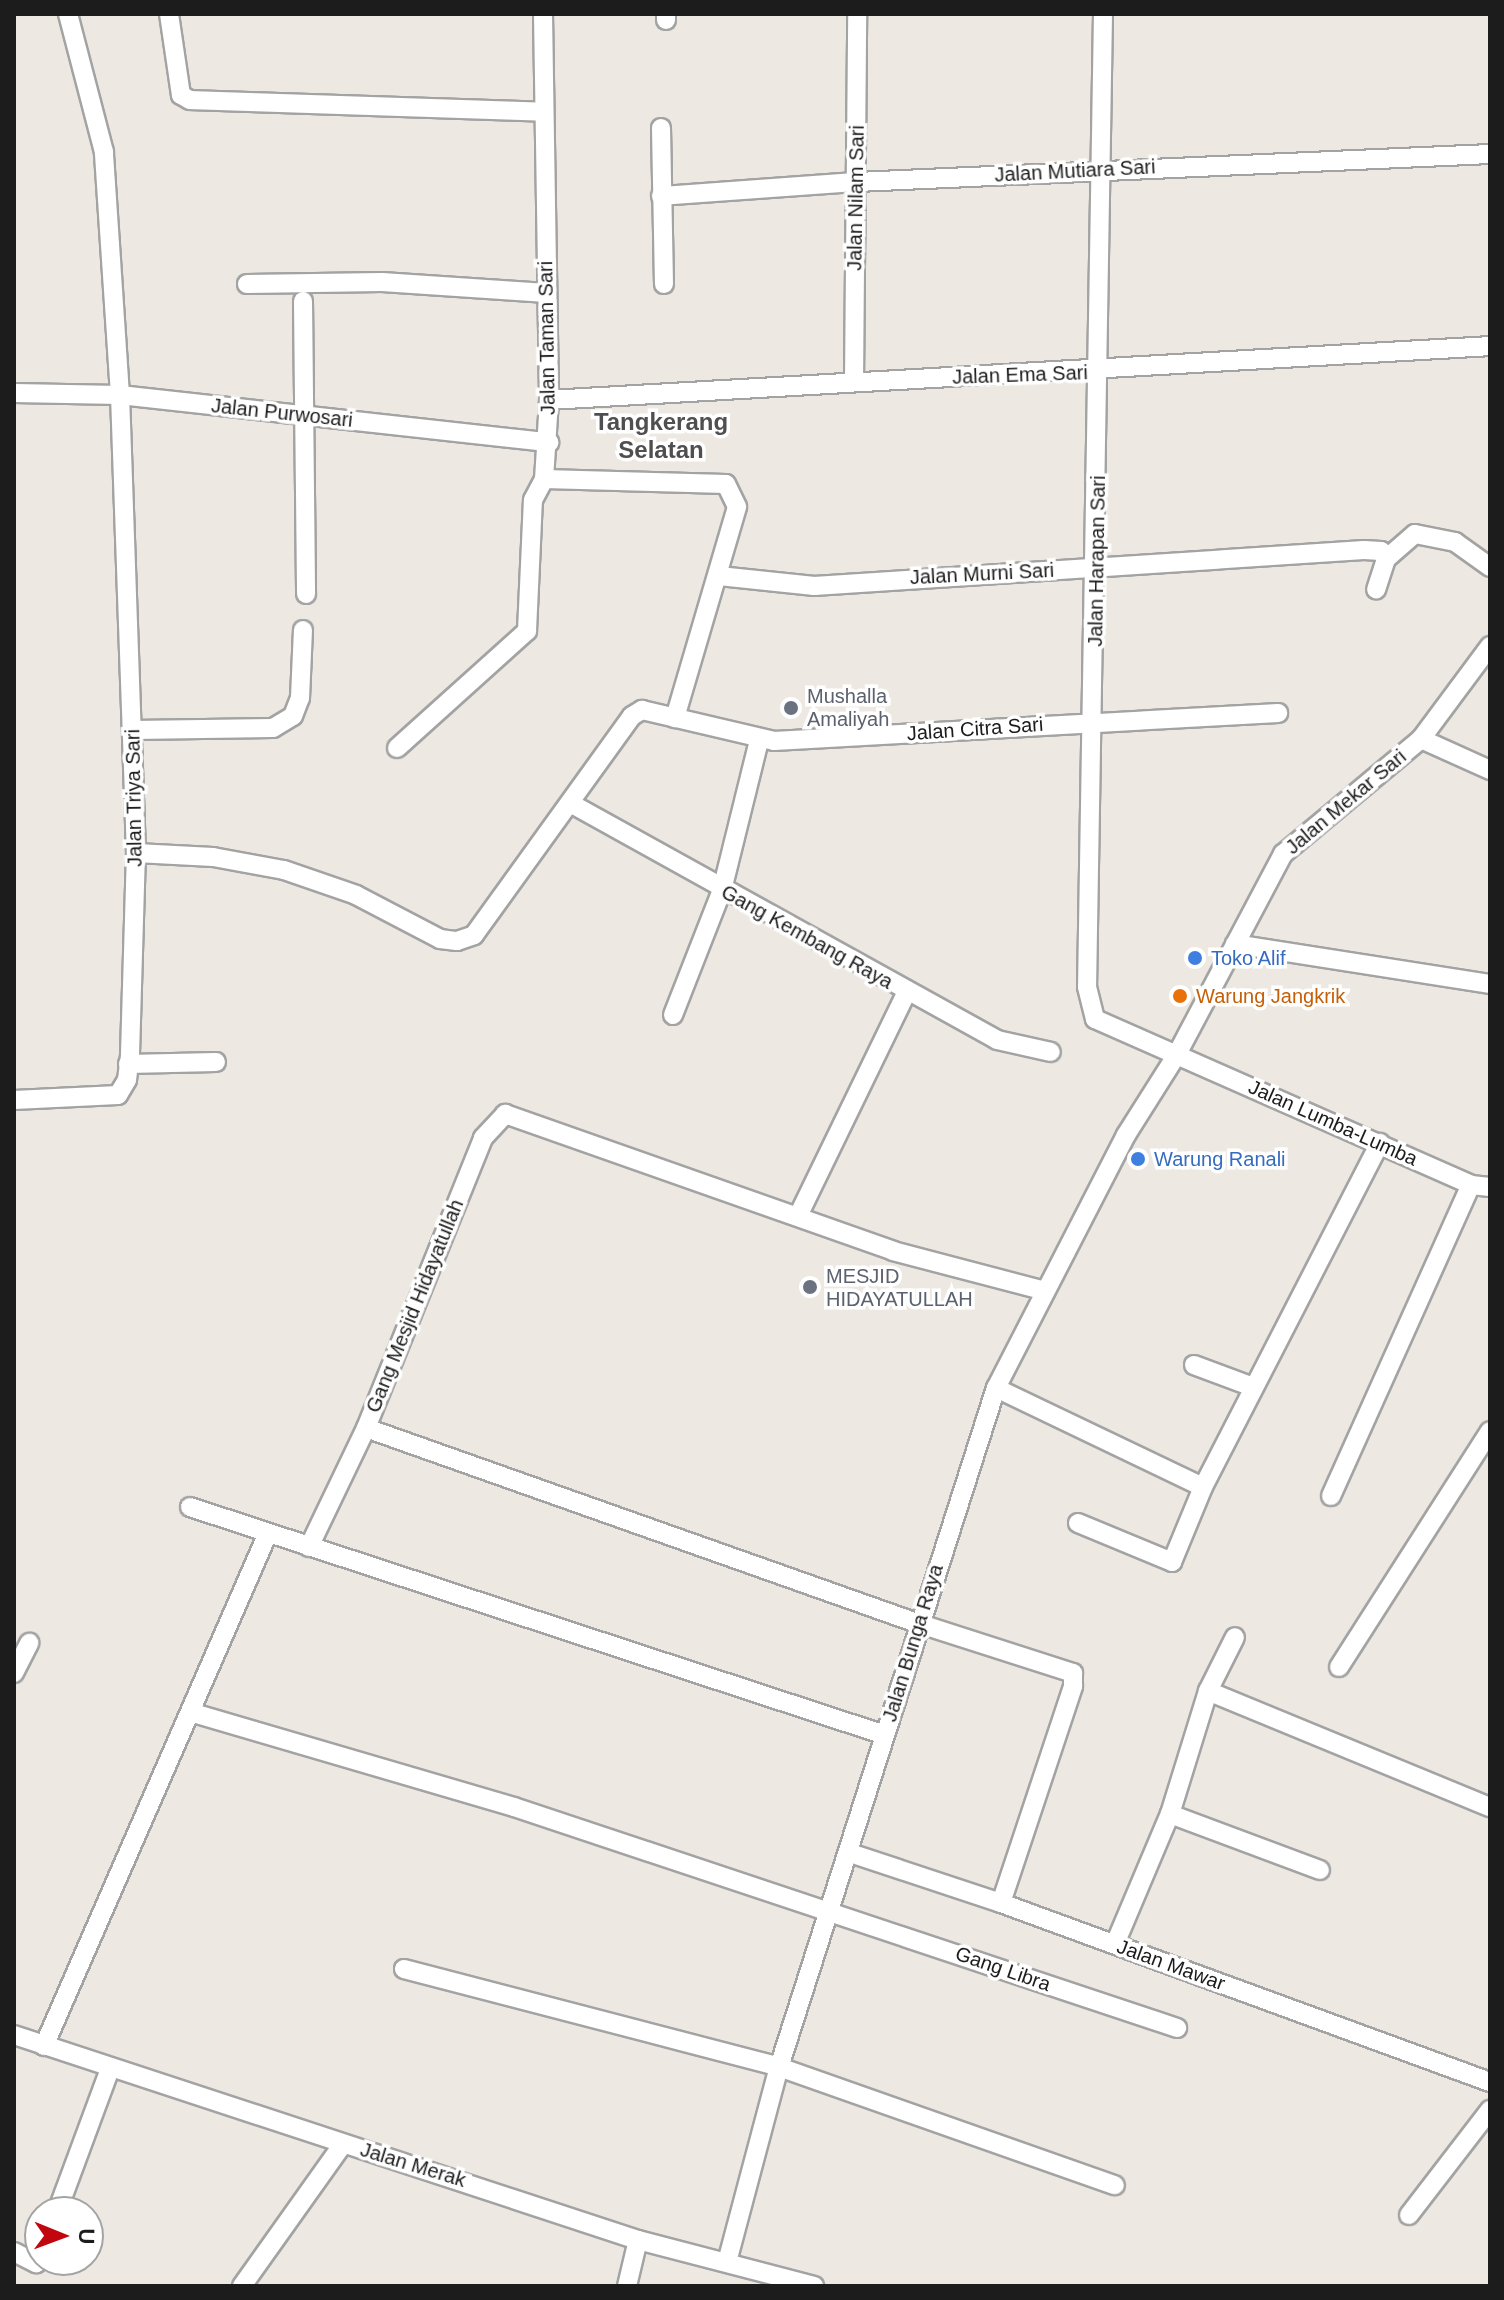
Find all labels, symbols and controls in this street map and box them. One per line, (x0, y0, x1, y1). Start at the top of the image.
street label: Jalan Nilam Sari (843, 125, 869, 271)
street label: Jalan Mutiara Sari (994, 155, 1156, 187)
street label: Jalan Taman Sari (534, 261, 560, 415)
street label: Jalan Ema Sari (952, 361, 1088, 389)
street label: Jalan Purwosari (210, 394, 354, 432)
district label: Tangkerang Selatan (594, 408, 728, 464)
street label: Jalan Harapan Sari (1084, 475, 1110, 647)
street label: Jalan Murni Sari (909, 558, 1055, 590)
place label: Mushalla Amaliyah (807, 684, 889, 731)
marker: Mushalla Amaliyah (782, 699, 800, 717)
street label: Jalan Citra Sari (906, 712, 1044, 746)
street label: Jalan Triya Sari (121, 729, 147, 867)
street label: Jalan Mekar Sari (1281, 745, 1411, 859)
street label: Gang Kembang Raya (717, 880, 897, 994)
place label: Toko Alif (1211, 946, 1287, 970)
marker: Toko Alif (1186, 949, 1204, 967)
place label: Warung Jangkrik (1196, 984, 1345, 1008)
marker: Warung Jangkrik (1171, 987, 1189, 1005)
street label: Jalan Lumba-Lumba (1245, 1075, 1421, 1171)
place label: Warung Ranali (1154, 1147, 1286, 1171)
marker: Warung Ranali (1129, 1150, 1147, 1168)
street label: Gang Mesjid Hidayatullah (361, 1196, 469, 1416)
place label: MESJID HIDAYATULLAH (826, 1264, 973, 1311)
marker: MESJID HIDAYATULLAH (801, 1278, 819, 1296)
street label: Jalan Bunga Raya (878, 1561, 948, 1725)
street label: Jalan Mawar (1114, 1934, 1228, 1996)
street label: Gang Libra (952, 1942, 1054, 1996)
street label: Jalan Merak (357, 2138, 469, 2192)
north arrow (24, 2196, 104, 2276)
text: U (74, 2228, 99, 2245)

